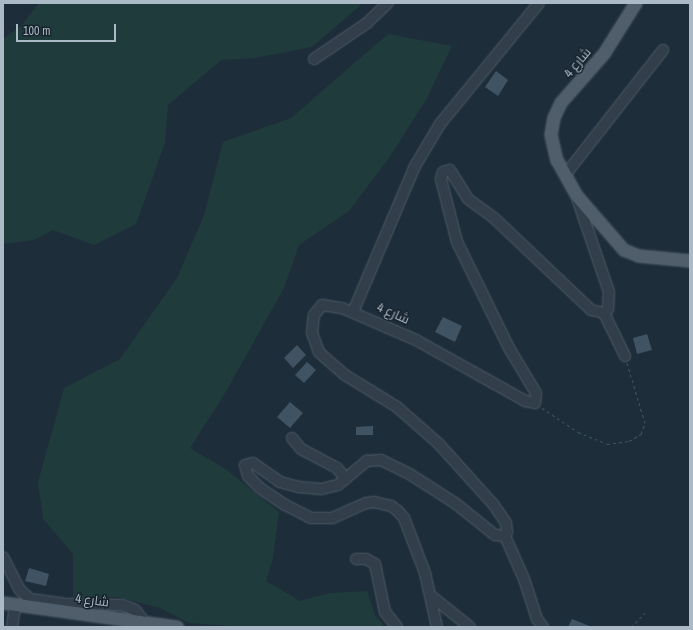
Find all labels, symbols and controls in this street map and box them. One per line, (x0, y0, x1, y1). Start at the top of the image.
scale bar (18, 16, 118, 42)
text: 100 m (23, 23, 50, 39)
street label: شارع 4 (561, 45, 595, 81)
street label: شارع 4 (374, 300, 412, 328)
street label: شارع 4 (74, 591, 110, 611)

